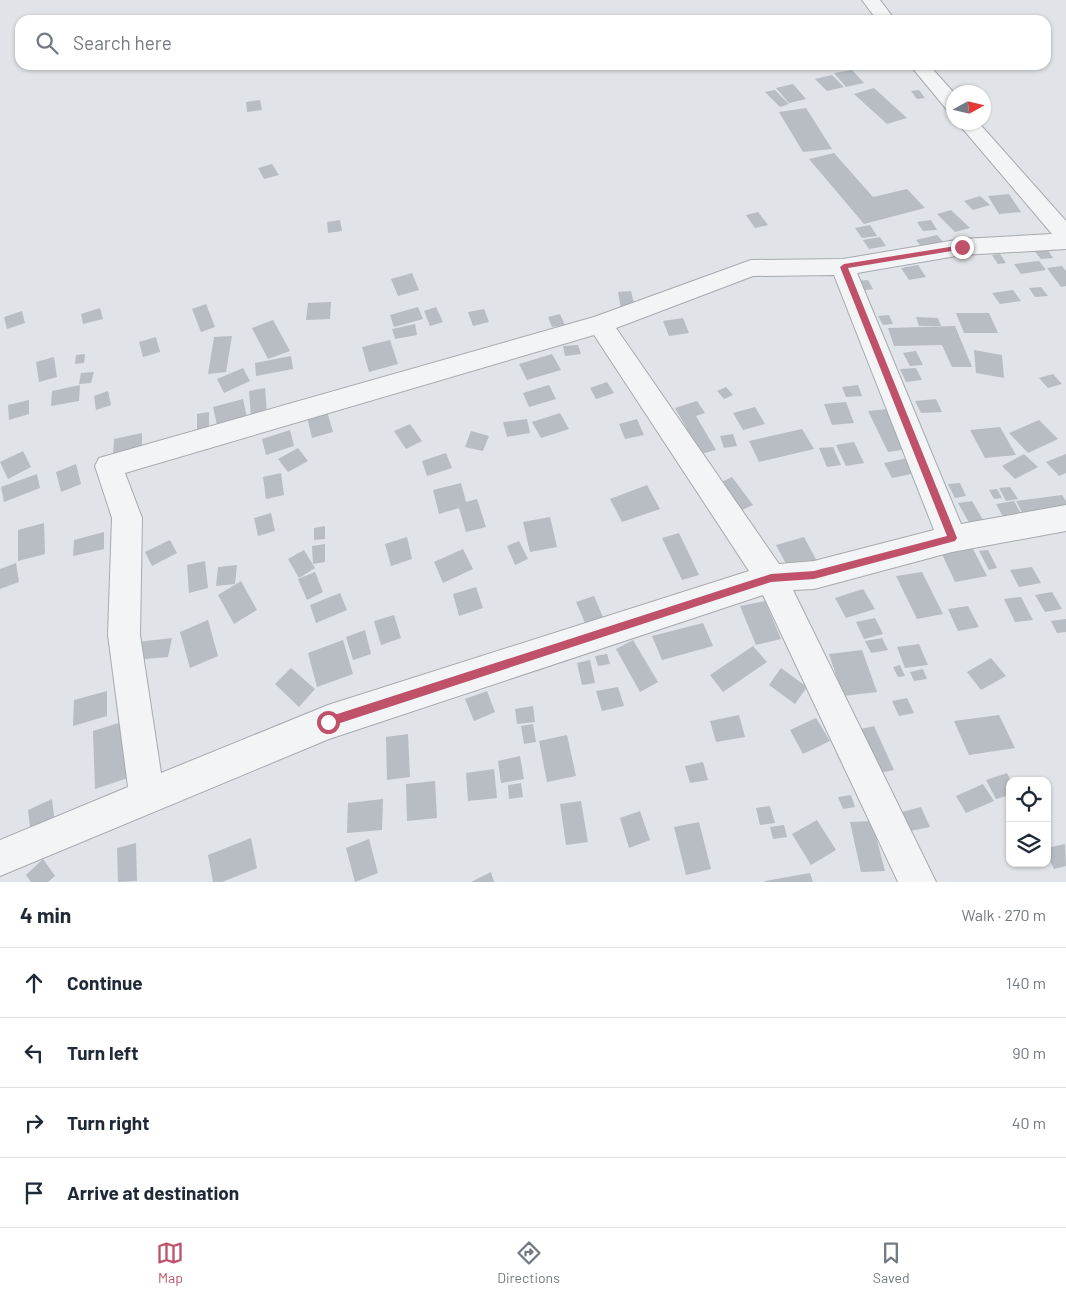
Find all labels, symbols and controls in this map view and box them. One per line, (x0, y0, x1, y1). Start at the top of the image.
search box (15, 15, 1051, 70)
icon: search (33, 29, 61, 57)
text: Search here (73, 31, 172, 54)
north arrow (946, 85, 991, 130)
route end (951, 236, 974, 259)
route start (317, 711, 340, 734)
map controls (1006, 777, 1051, 867)
button: locate (1006, 777, 1051, 822)
button: layers (1006, 822, 1051, 867)
text: 4 min (20, 902, 71, 927)
text: Walk · 270 m (961, 905, 1046, 924)
icon: ahead (20, 969, 48, 997)
text: Continue (67, 971, 143, 994)
text: 140 m (1006, 973, 1046, 992)
icon: left (20, 1039, 48, 1067)
text: Turn left (67, 1041, 138, 1064)
text: 90 m (1012, 1043, 1046, 1062)
icon: right (20, 1109, 48, 1137)
text: Turn right (67, 1111, 149, 1134)
text: 40 m (1012, 1113, 1046, 1132)
icon: arrive (20, 1179, 48, 1207)
text: Arrive at destination (67, 1181, 239, 1204)
tab: Map (156, 1239, 184, 1286)
tab: Directions (497, 1239, 560, 1286)
tab: Saved (873, 1239, 910, 1286)

